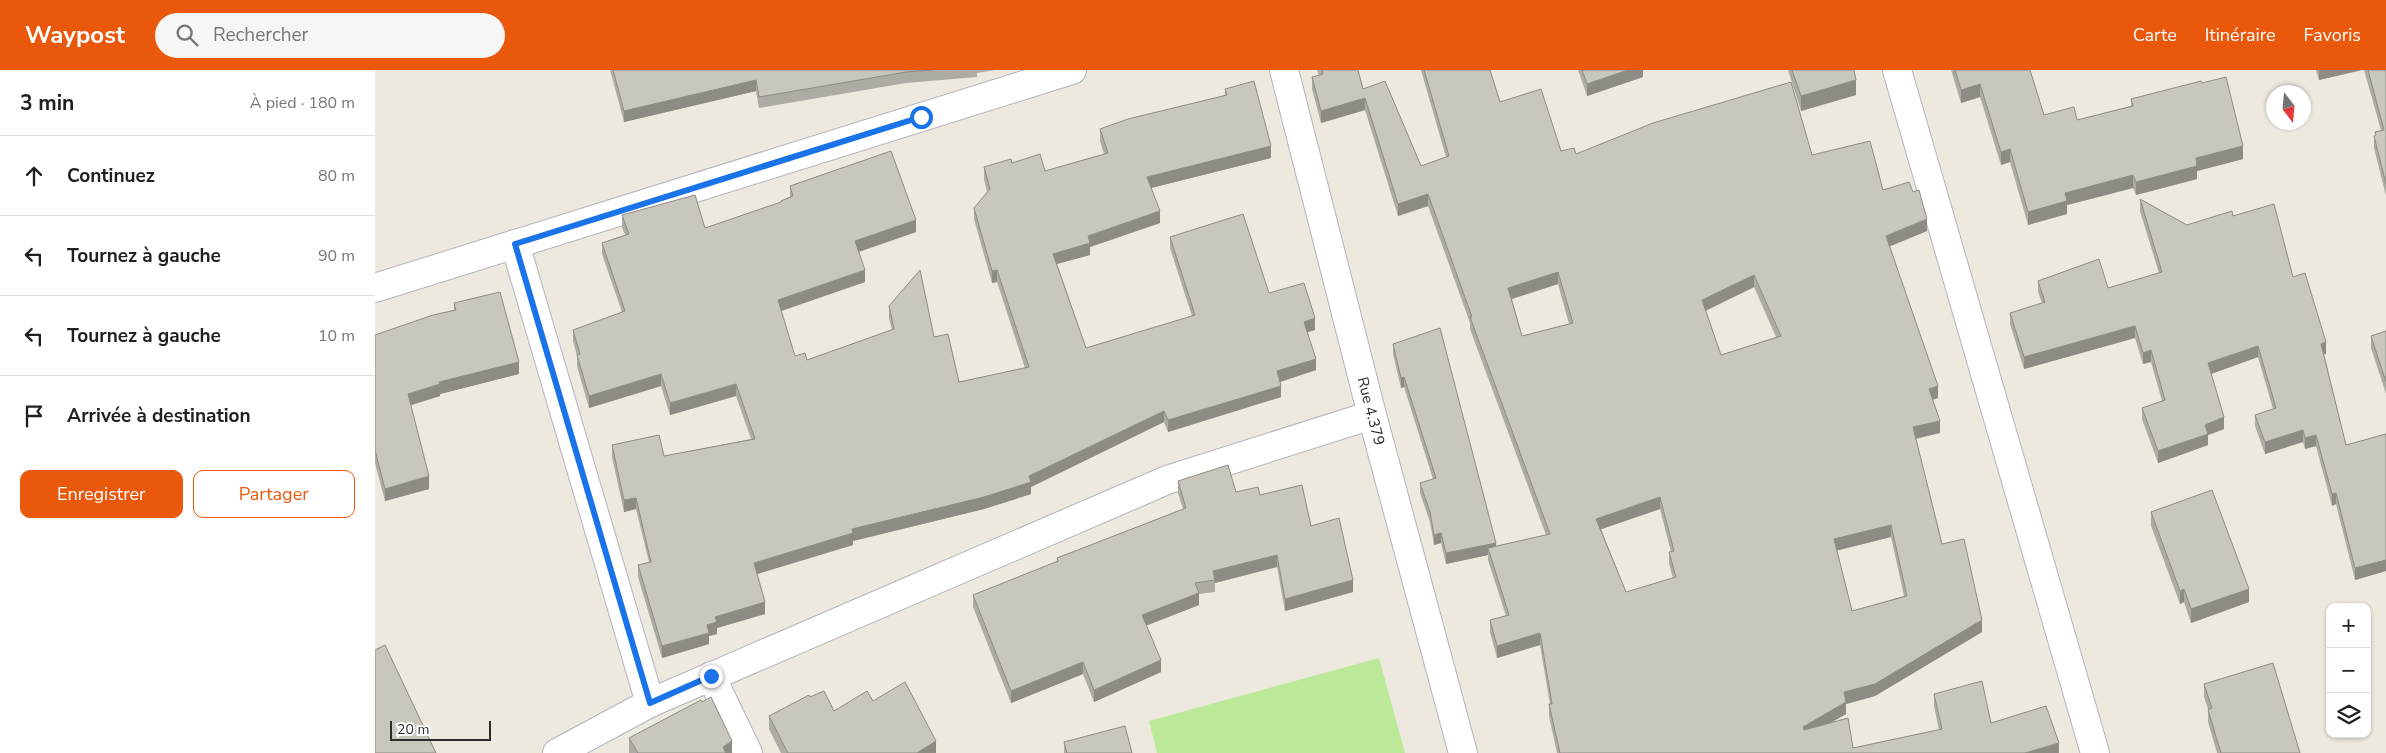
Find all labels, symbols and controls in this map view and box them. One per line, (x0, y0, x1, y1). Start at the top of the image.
search box (155, 13, 505, 58)
text: Waypost (25, 19, 125, 51)
icon: search (173, 21, 201, 49)
text: Rechercher (213, 22, 308, 48)
text: Carte (2133, 23, 2177, 47)
text: Itinéraire (2205, 23, 2276, 47)
text: Favoris (2304, 23, 2361, 47)
north arrow (2266, 85, 2311, 130)
text: 3 min (20, 89, 74, 117)
text: À pied · 180 m (250, 92, 355, 114)
route start (910, 106, 933, 129)
icon: ahead (20, 162, 48, 190)
text: Continuez (67, 163, 155, 189)
text: 80 m (318, 165, 355, 187)
icon: left (20, 242, 48, 270)
text: Tournez à gauche (67, 243, 221, 269)
text: 90 m (318, 245, 355, 267)
icon: left (20, 322, 48, 350)
text: Tournez à gauche (67, 323, 221, 349)
text: 10 m (318, 325, 355, 347)
street label: Rue 4.379 (1353, 375, 1390, 447)
icon: arrive (20, 402, 48, 430)
text: Arrivée à destination (67, 403, 251, 429)
button: Enregistrer (20, 470, 183, 518)
button: Partager (193, 470, 355, 518)
map controls (2326, 603, 2371, 738)
button: + (2326, 603, 2371, 648)
button: − (2326, 648, 2371, 693)
route end (700, 665, 723, 688)
button: layers (2326, 693, 2371, 738)
scale bar (390, 718, 491, 741)
text: 20 m (397, 720, 429, 739)

